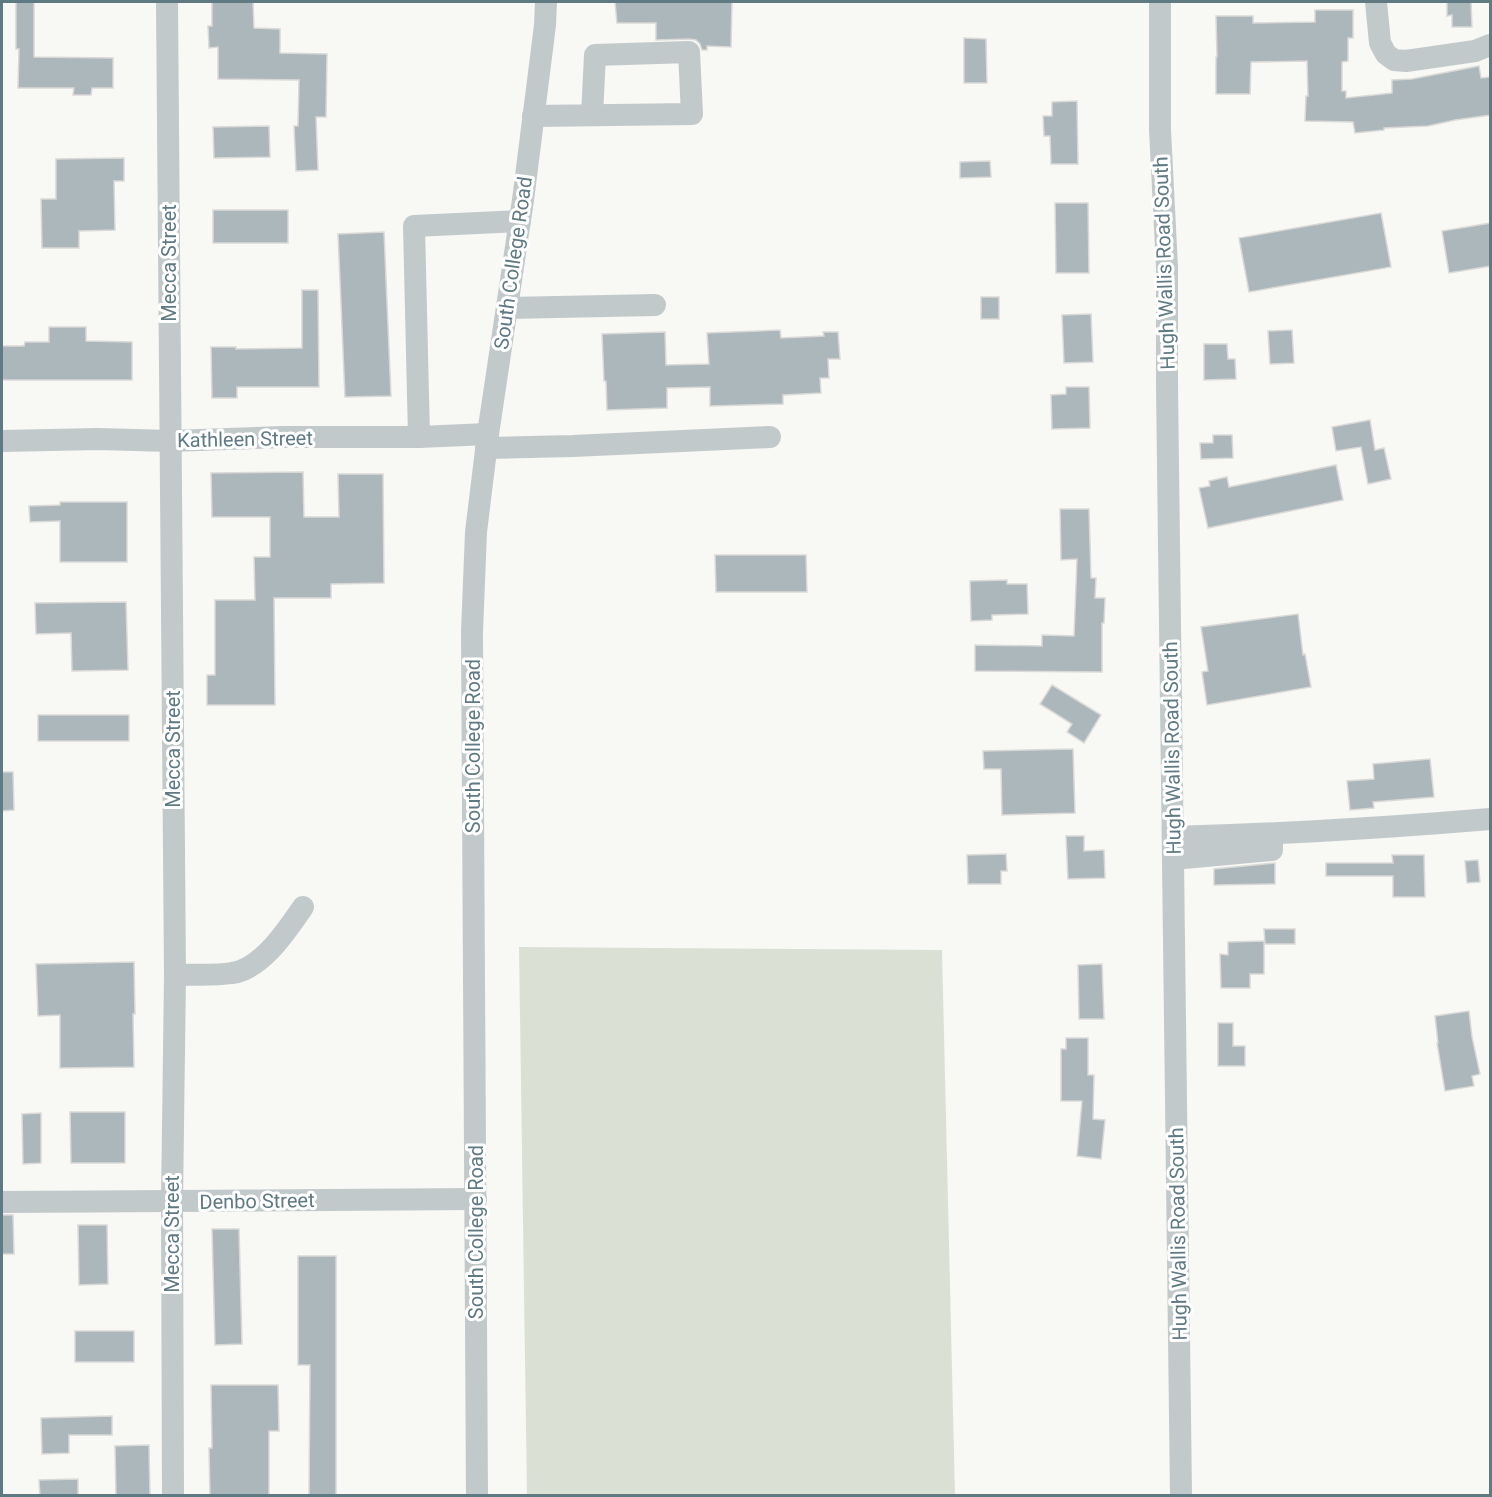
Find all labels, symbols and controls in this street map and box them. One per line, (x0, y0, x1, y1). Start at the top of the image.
street label: Hugh Wallis Road South (1148, 156, 1180, 370)
street label: South College Road (489, 175, 537, 351)
street label: Mecca Street (157, 204, 181, 322)
street label: Kathleen Street (177, 426, 313, 452)
street label: Hugh Wallis Road South (1158, 641, 1186, 855)
street label: South College Road (461, 659, 485, 833)
street label: Mecca Street (161, 690, 185, 808)
street label: Hugh Wallis Road South (1164, 1127, 1192, 1341)
street label: South College Road (464, 1145, 488, 1319)
street label: Mecca Street (160, 1175, 184, 1293)
street label: Denbo Street (199, 1188, 315, 1214)

